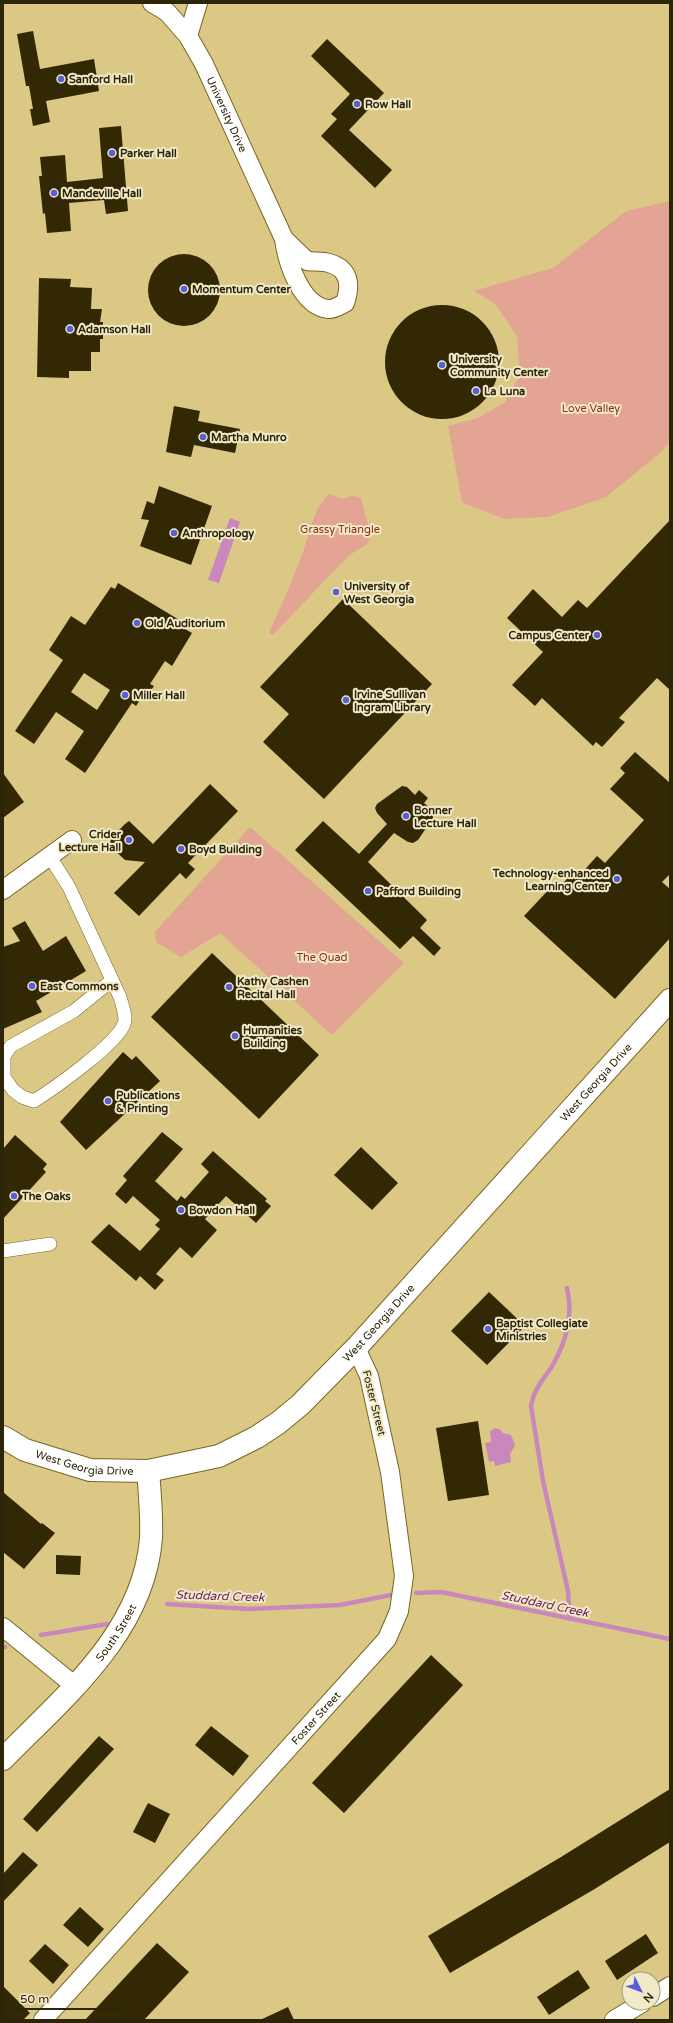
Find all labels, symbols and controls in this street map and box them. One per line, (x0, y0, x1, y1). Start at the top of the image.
place label: Sanford Hall (69, 73, 133, 86)
marker: Sanford Hall (56, 74, 66, 84)
street label: University Drive (204, 74, 250, 154)
place label: Row Hall (365, 98, 411, 111)
marker: Row Hall (352, 99, 362, 109)
place label: Parker Hall (120, 147, 177, 160)
marker: Parker Hall (107, 148, 117, 158)
place label: Mandeville Hall (62, 187, 142, 200)
marker: Mandeville Hall (49, 188, 59, 198)
place label: Momentum Center (192, 283, 292, 296)
marker: Momentum Center (179, 284, 189, 294)
place label: Adamson Hall (78, 323, 151, 336)
marker: Adamson Hall (65, 324, 75, 334)
place label: University Community Center (450, 353, 549, 380)
marker: University Community Center (437, 360, 447, 370)
place label: La Luna (484, 385, 525, 398)
marker: La Luna (471, 386, 481, 396)
park label: Love Valley (562, 402, 620, 415)
place label: Martha Munro (211, 431, 287, 444)
marker: Martha Munro (198, 432, 208, 442)
park label: Grassy Triangle (300, 523, 380, 536)
place label: Anthropology (182, 527, 254, 541)
marker: Anthropology (169, 528, 179, 538)
place label: University of West Georgia (344, 580, 414, 607)
marker: University of West Georgia (331, 587, 341, 597)
place label: Old Auditorium (145, 617, 225, 630)
marker: Old Auditorium (132, 618, 142, 628)
place label: Campus Center (508, 629, 590, 643)
marker: Campus Center (592, 630, 602, 640)
place label: Irvine Sullivan Ingram Library (354, 688, 431, 715)
place label: Miller Hall (133, 689, 185, 702)
marker: Miller Hall (120, 690, 130, 700)
marker: Irvine Sullivan Ingram Library (341, 695, 351, 705)
place label: Bonner Lecture Hall (414, 804, 477, 830)
marker: Bonner Lecture Hall (401, 811, 411, 821)
place label: Crider Lecture Hall (59, 828, 122, 854)
marker: Crider Lecture Hall (124, 835, 134, 845)
place label: Boyd Building (189, 843, 262, 857)
marker: Boyd Building (176, 844, 186, 854)
place label: Technology-enhanced Learning Center (492, 867, 610, 894)
marker: Technology-enhanced Learning Center (612, 874, 622, 884)
place label: Pafford Building (376, 885, 461, 899)
marker: Pafford Building (363, 886, 373, 896)
park label: The Quad (296, 951, 348, 964)
place label: Kathy Cashen Recital Hall (237, 975, 309, 1001)
place label: East Commons (40, 980, 119, 993)
marker: East Commons (27, 981, 37, 991)
marker: Kathy Cashen Recital Hall (224, 982, 234, 992)
place label: Humanities Building (243, 1024, 303, 1051)
marker: Humanities Building (230, 1031, 240, 1041)
street label: West Georgia Drive (557, 1041, 634, 1124)
place label: Publications & Printing (116, 1089, 181, 1116)
marker: Publications & Printing (103, 1096, 113, 1106)
place label: The Oaks (21, 1190, 71, 1203)
marker: The Oaks (9, 1191, 19, 1201)
place label: Bowdon Hall (189, 1204, 255, 1217)
marker: Bowdon Hall (176, 1205, 186, 1215)
street label: West Georgia Drive (340, 1281, 417, 1364)
place label: Baptist Collegiate Ministries (496, 1317, 589, 1343)
marker: Baptist Collegiate Ministries (483, 1324, 493, 1334)
street label: Foster Street (360, 1369, 388, 1437)
street label: West Georgia Drive (34, 1447, 134, 1477)
water label: Studdard Creek (175, 1587, 266, 1605)
water label: Studdard Creek (500, 1588, 591, 1620)
street label: South Street (93, 1602, 139, 1664)
street label: Foster Street (288, 1689, 343, 1747)
north arrow (621, 1971, 661, 2011)
scale bar (14, 1985, 124, 2011)
text: N (640, 1990, 656, 2005)
text: 50 m (20, 1992, 49, 2006)

